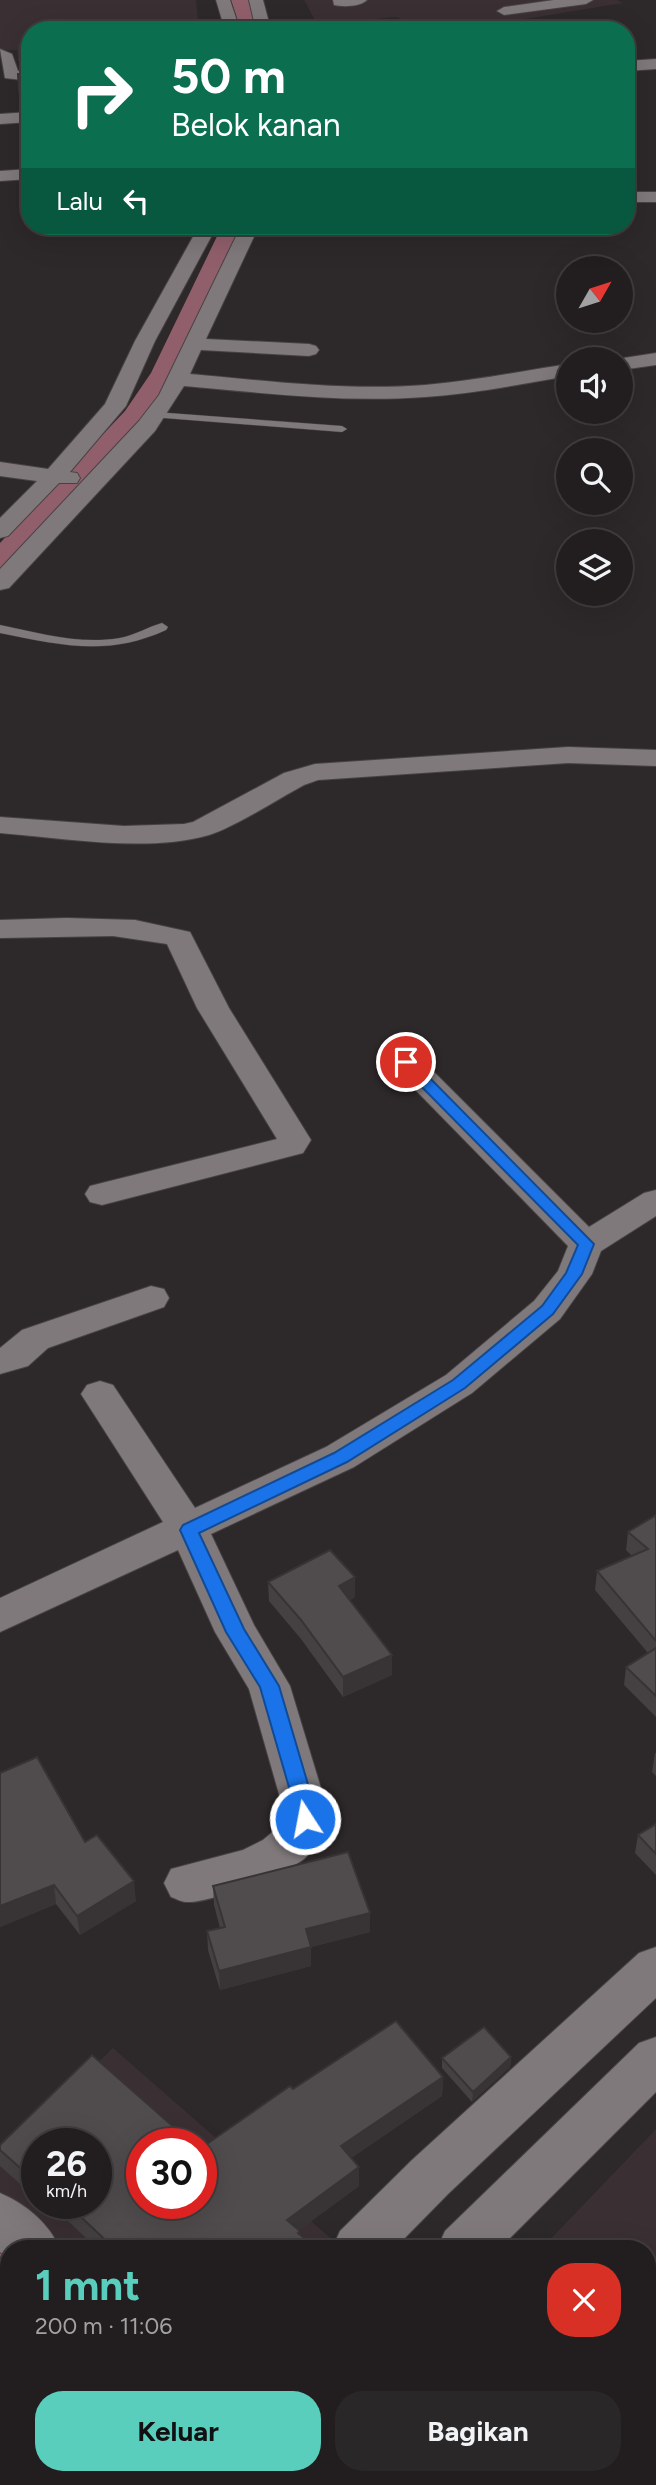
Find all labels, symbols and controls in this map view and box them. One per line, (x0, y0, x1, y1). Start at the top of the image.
text: 50 m (171, 46, 286, 105)
icon: right (56, 49, 147, 140)
text: Belok kanan (171, 106, 341, 144)
icon: left (117, 182, 155, 220)
text: Lalu (56, 185, 103, 217)
north arrow (556, 256, 634, 332)
map controls (556, 256, 633, 606)
button: sound (556, 347, 633, 424)
button: search (556, 438, 633, 515)
button: layers (556, 529, 633, 606)
pin (376, 1032, 436, 1092)
icon: arrive (387, 1043, 425, 1081)
position arrow (268, 1782, 342, 1856)
speed limit sign: 30 (126, 2128, 217, 2219)
text: 26 (46, 2143, 87, 2185)
text: km/h (46, 2180, 87, 2202)
text: 1 mnt (35, 2260, 140, 2311)
button: close (547, 2263, 621, 2337)
text: 200 m · 11:06 (35, 2312, 172, 2340)
button: Keluar (35, 2391, 321, 2471)
button: Bagikan (335, 2391, 621, 2471)

